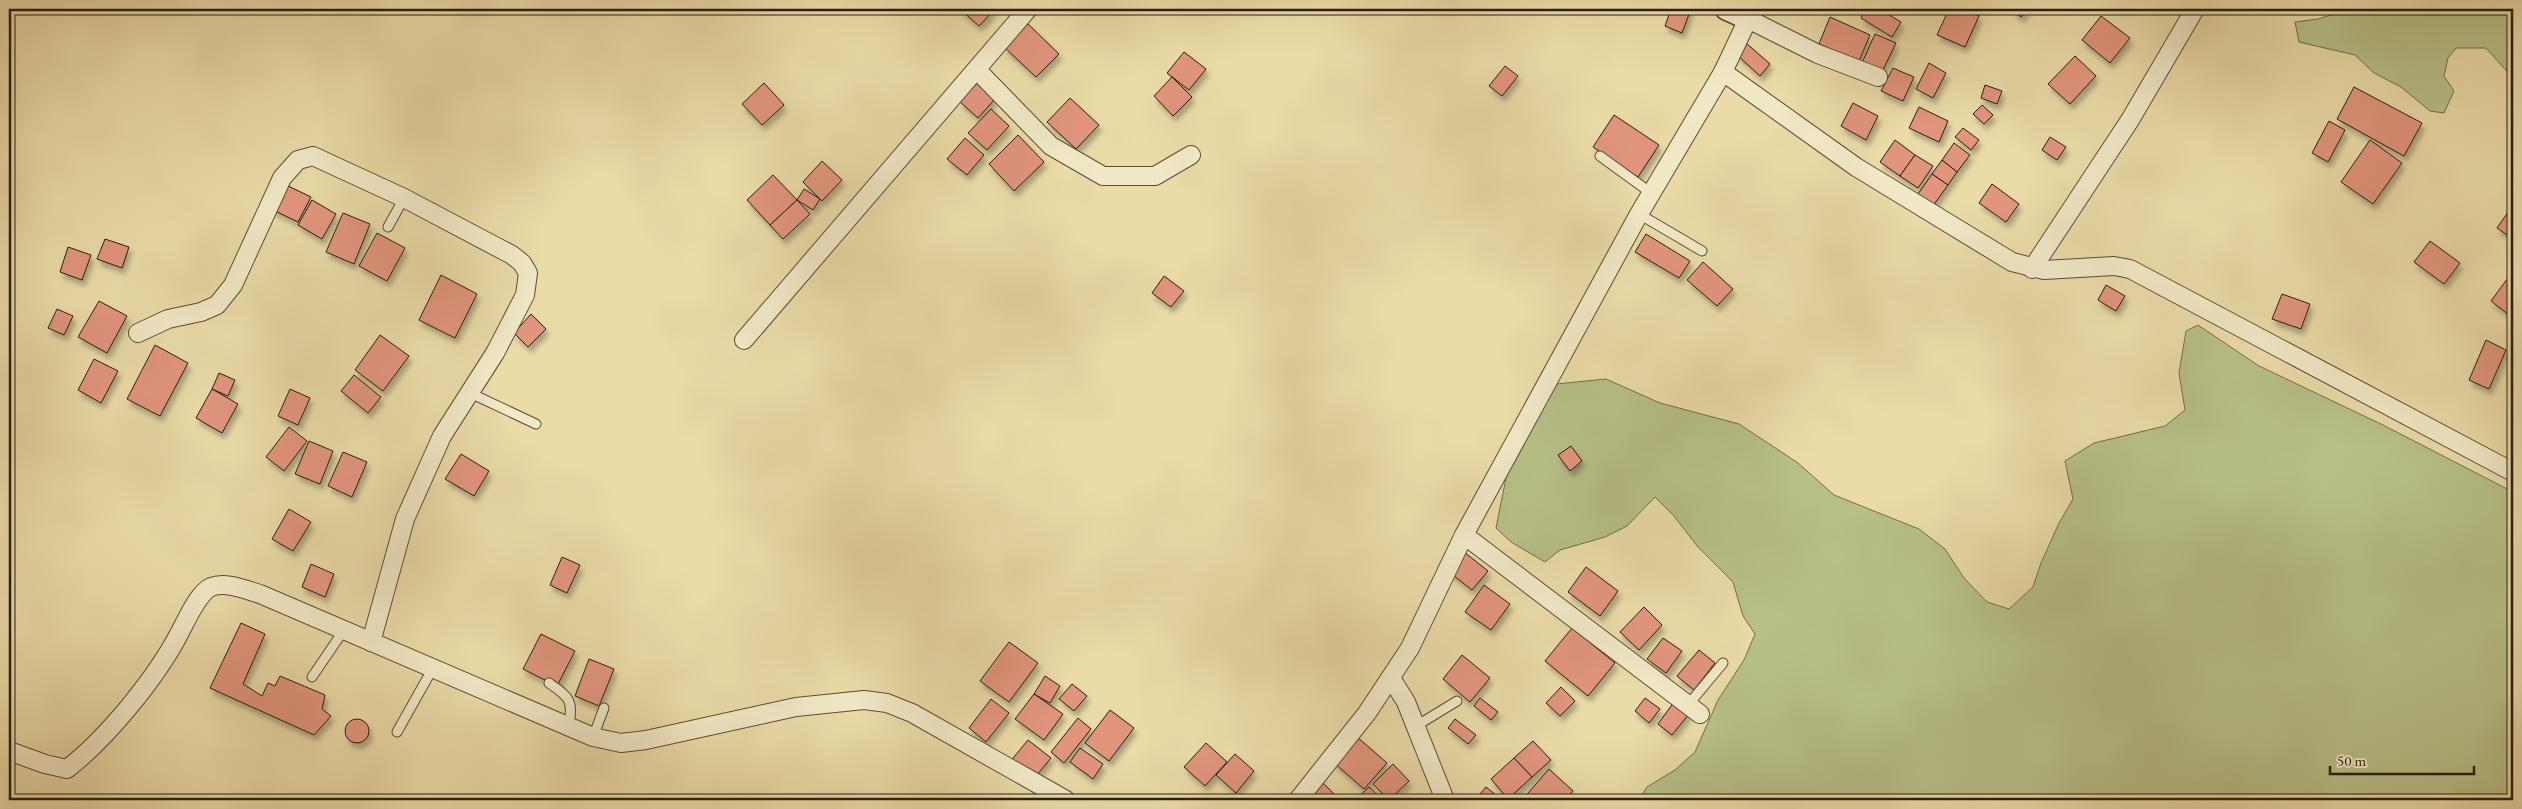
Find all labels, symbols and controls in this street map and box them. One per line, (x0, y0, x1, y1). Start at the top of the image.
scale bar (2330, 744, 2473, 776)
text: 50 m (2337, 751, 2366, 770)

